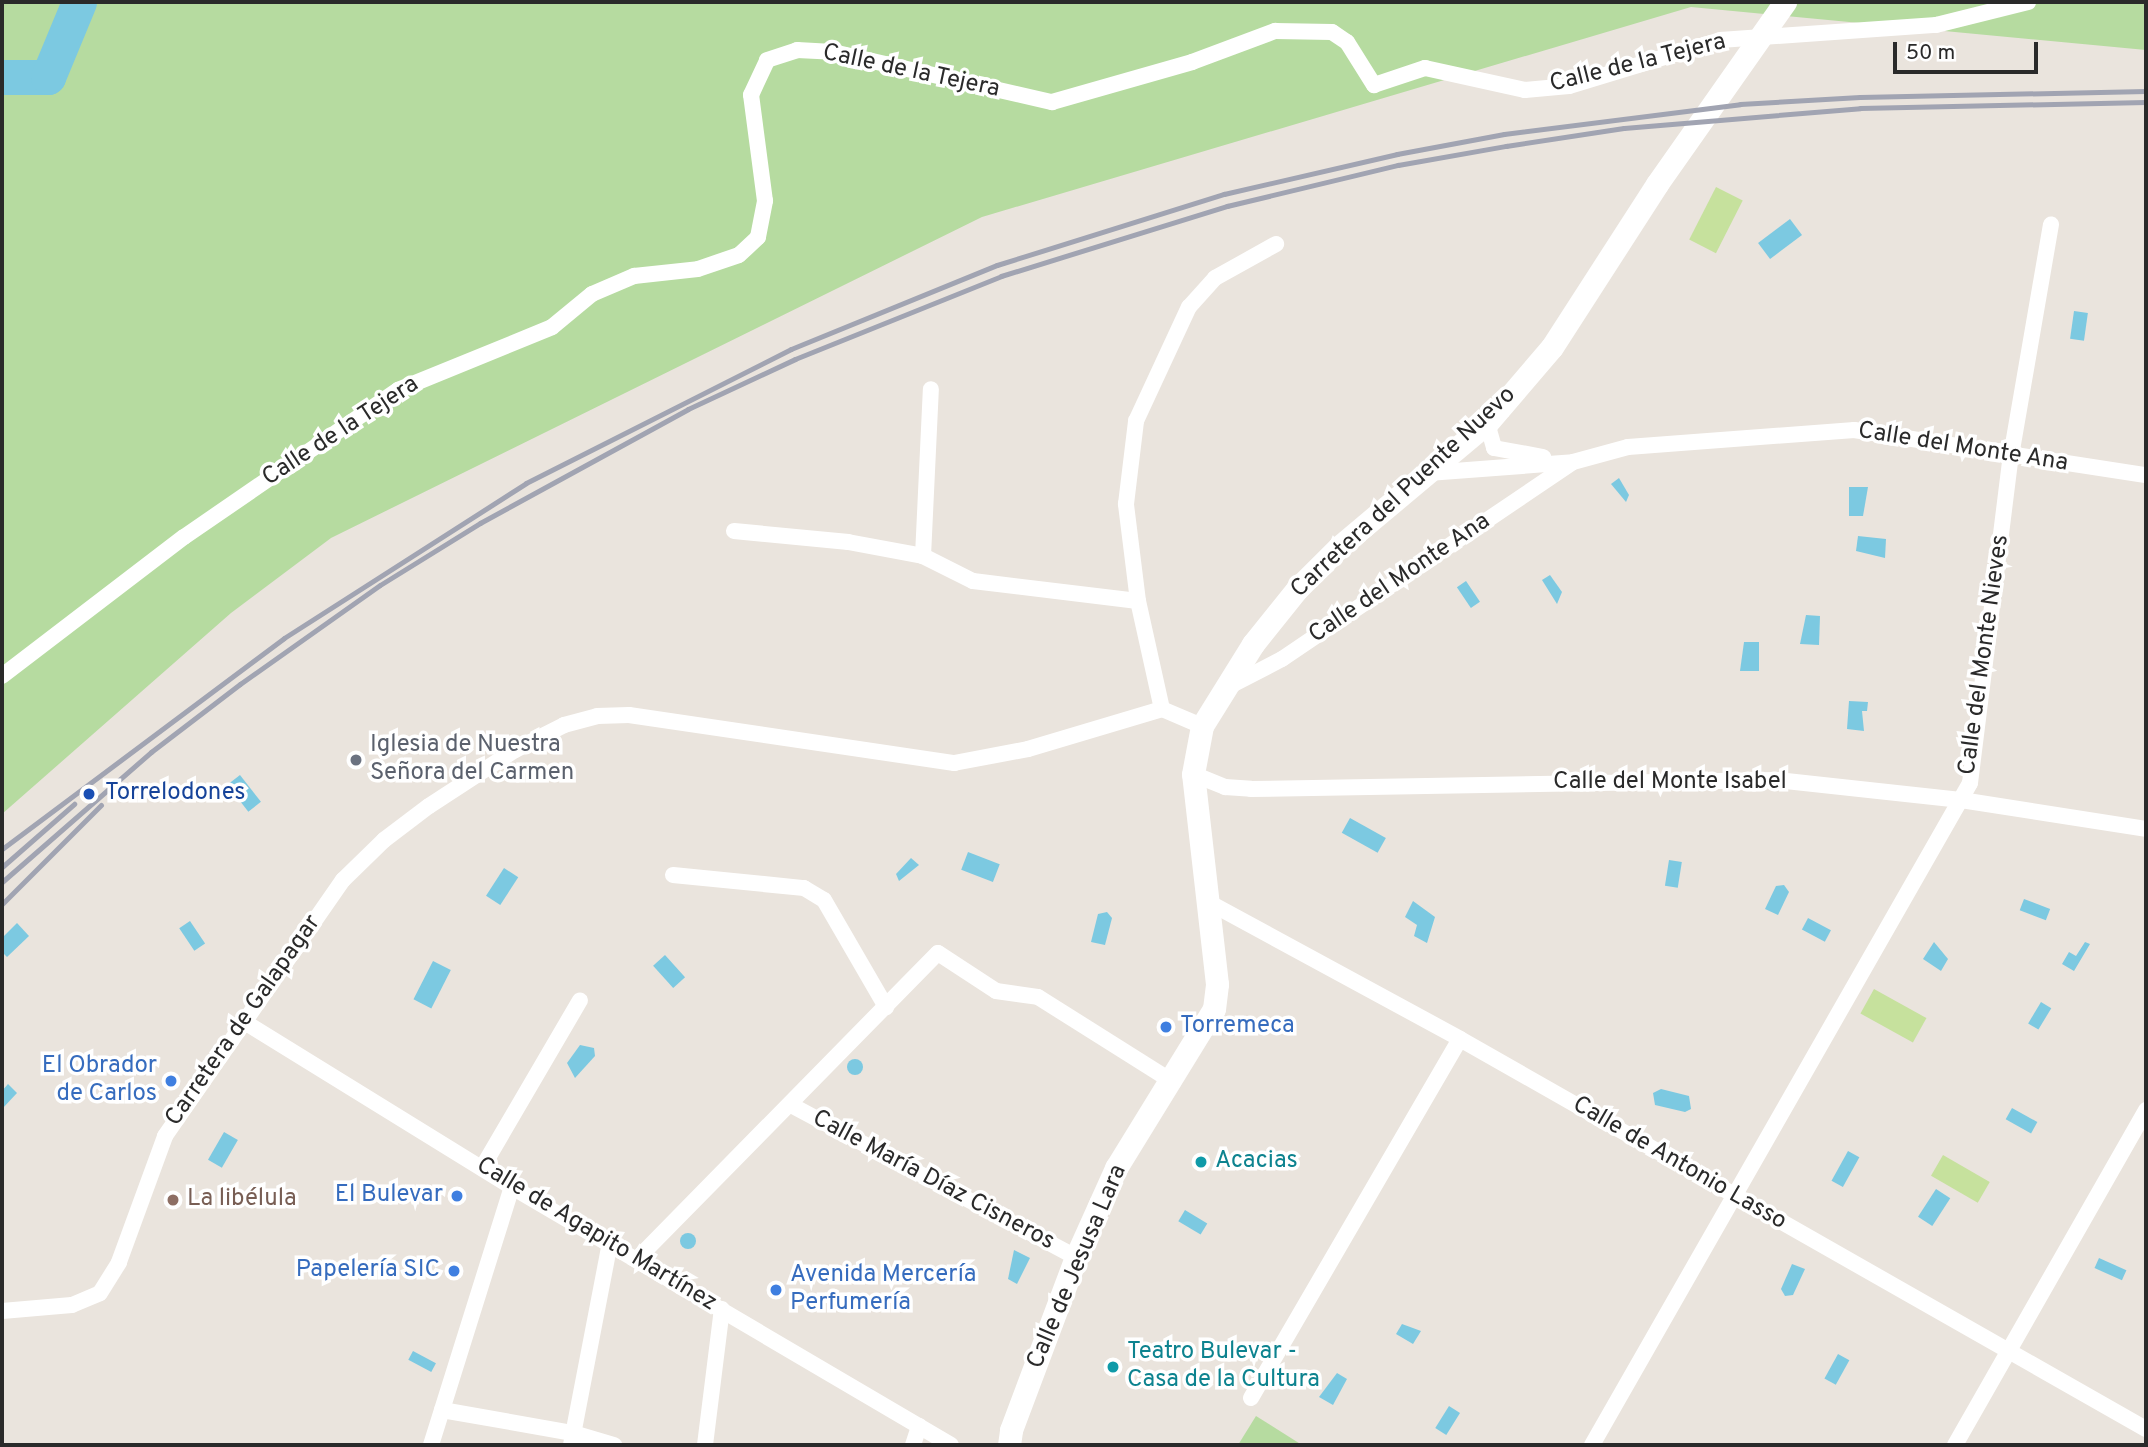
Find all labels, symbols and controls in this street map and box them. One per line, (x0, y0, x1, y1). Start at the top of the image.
street label: Calle de la Tejera (1547, 28, 1729, 100)
scale bar (1896, 28, 2041, 72)
street label: Calle de la Tejera (819, 39, 1003, 105)
text: 50 m (1906, 40, 1955, 67)
street label: Calle de la Tejera (257, 371, 425, 493)
street label: Carretera del Puente Nuevo (1286, 381, 1522, 605)
street label: Calle del Monte Ana (1855, 417, 2071, 479)
street label: Calle del Monte Ana (1304, 507, 1496, 651)
street label: Calle del Monte Nieves (1954, 533, 2016, 777)
place label: Iglesia de Nuestra Señora del Carmen (370, 732, 574, 788)
marker: Iglesia de Nuestra Señora del Carmen (348, 752, 364, 768)
street label: Calle del Monte Isabel (1553, 769, 1787, 797)
place label: Torrelodones (105, 780, 246, 808)
marker: Torrelodones (79, 784, 99, 804)
street label: Carretera de Galapagar (160, 910, 328, 1132)
place label: Torremeca (1180, 1013, 1295, 1041)
marker: Torremeca (1158, 1019, 1174, 1035)
place label: El Obrador de Carlos (42, 1053, 157, 1109)
marker: El Obrador de Carlos (163, 1073, 179, 1089)
street label: Calle de Antonio Lasso (1566, 1091, 1792, 1237)
street label: Calle María Díaz Cisneros (807, 1105, 1059, 1257)
place label: Acacias (1215, 1148, 1298, 1176)
street label: Calle de Agapito Martínez (470, 1151, 722, 1319)
marker: Acacias (1193, 1154, 1209, 1170)
street label: Calle de Jesusa Lara (1022, 1161, 1134, 1373)
place label: El Bulevar (335, 1182, 443, 1210)
place label: La libélula (187, 1186, 297, 1214)
marker: El Bulevar (449, 1188, 465, 1204)
marker: La libélula (165, 1192, 181, 1208)
place label: Papelería SIC (296, 1257, 440, 1285)
place label: Avenida Mercería Perfumería (790, 1262, 976, 1318)
marker: Papelería SIC (446, 1263, 462, 1279)
marker: Avenida Mercería Perfumería (768, 1282, 784, 1298)
place label: Teatro Bulevar - Casa de la Cultura (1127, 1339, 1320, 1395)
marker: Teatro Bulevar - Casa de la Cultura (1105, 1359, 1121, 1375)

